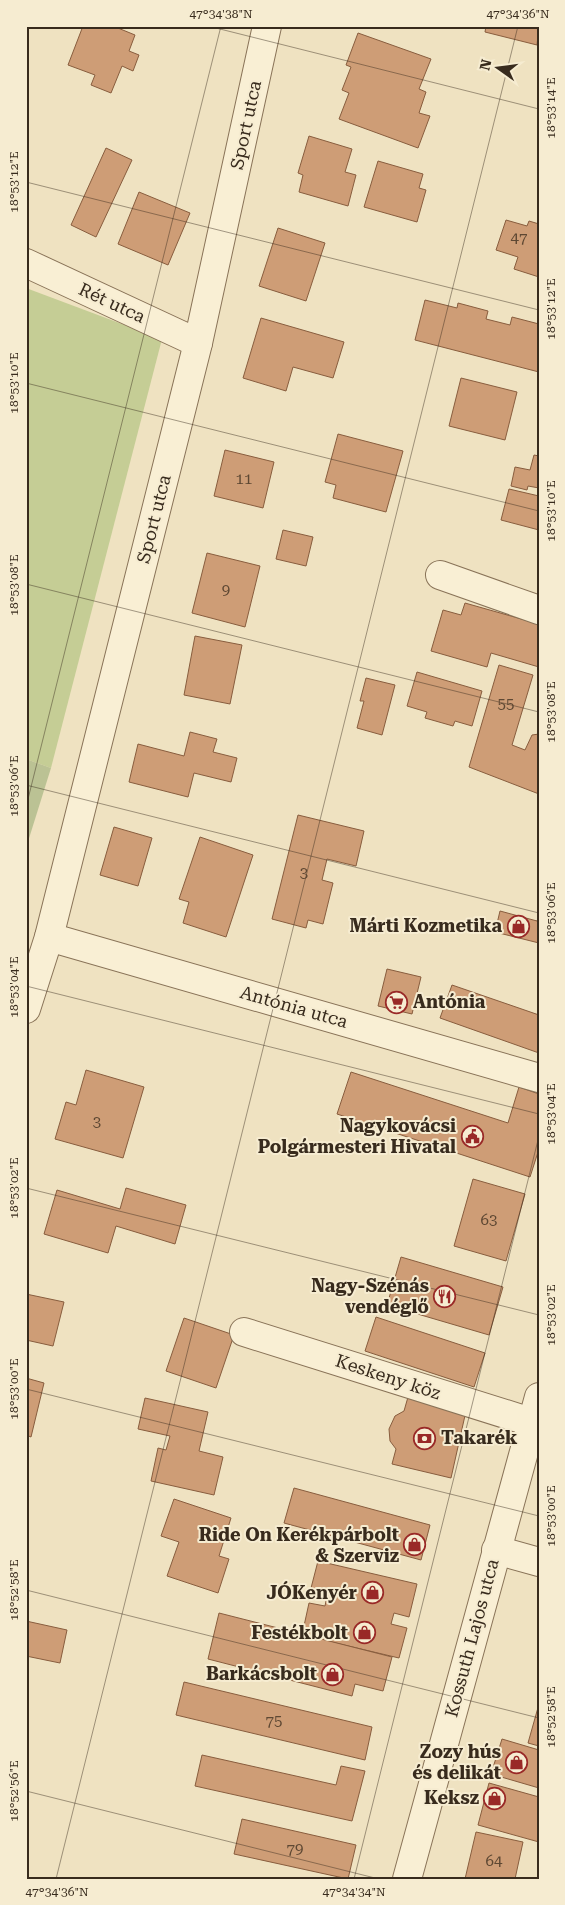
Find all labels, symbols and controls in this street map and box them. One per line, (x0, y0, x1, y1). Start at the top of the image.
text: 47°34'38"N (189, 7, 253, 21)
text: 47°34'36"N (486, 7, 550, 21)
north arrow (472, 42, 522, 92)
text: N (476, 57, 495, 72)
text: 18°53'14"E (544, 77, 558, 139)
street label: Sport utca (226, 78, 265, 171)
text: 18°53'12"E (7, 151, 21, 213)
house number: 47 (511, 229, 527, 247)
street label: Rét utca (76, 278, 149, 327)
text: 18°53'12"E (544, 278, 558, 340)
text: 18°53'10"E (7, 352, 21, 414)
house number: 11 (236, 470, 252, 488)
street label: Sport utca (132, 472, 175, 565)
text: 18°53'10"E (544, 480, 558, 542)
text: 18°53'08"E (7, 554, 21, 616)
house number: 9 (222, 581, 230, 599)
text: 18°53'08"E (544, 681, 558, 743)
house number: 55 (498, 695, 514, 713)
text: 18°53'06"E (7, 755, 21, 817)
house number: 3 (300, 864, 308, 882)
text: 18°53'06"E (544, 882, 558, 944)
shop icon: Márti Kozmetika (506, 914, 530, 938)
place label: Márti Kozmetika (349, 915, 502, 936)
text: 18°53'04"E (7, 956, 21, 1018)
street label: Antónia utca (238, 981, 351, 1032)
supermarket icon: Antónia (385, 990, 409, 1014)
place label: Antónia (413, 991, 486, 1012)
text: 18°53'04"E (544, 1083, 558, 1145)
house number: 3 (93, 1113, 101, 1131)
place label: Nagykovácsi Polgármesteri Hivatal (258, 1115, 456, 1157)
public building icon: Nagykovácsi Polgármesteri Hivatal (460, 1124, 484, 1148)
text: 18°53'02"E (7, 1157, 21, 1219)
house number: 63 (481, 1211, 497, 1229)
place label: Nagy-Szénás vendéglő (311, 1275, 429, 1317)
restaurant icon: Nagy-Szénás vendéglő (433, 1284, 457, 1308)
text: 18°53'02"E (544, 1284, 558, 1346)
street label: Keskeny köz (333, 1350, 444, 1404)
text: 18°53'00"E (7, 1358, 21, 1420)
bank icon: Takarék (413, 1426, 437, 1450)
place label: Takarék (441, 1427, 518, 1448)
text: 18°53'00"E (544, 1485, 558, 1547)
place label: Ride On Kerékpárbolt & Szerviz (199, 1524, 399, 1566)
shop icon: Ride On Kerékpárbolt & Szerviz (403, 1533, 427, 1557)
street label: Kossuth Lajos utca (440, 1556, 503, 1719)
text: 18°52'58"E (7, 1559, 21, 1621)
place label: JÓKenyér (266, 1581, 357, 1603)
shop icon: JÓKenyér (361, 1581, 385, 1605)
shop icon: Festékbolt (352, 1621, 376, 1645)
place label: Festékbolt (251, 1622, 348, 1643)
shop icon: Barkácsbolt (321, 1662, 345, 1686)
place label: Barkácsbolt (206, 1663, 317, 1684)
text: 18°52'58"E (544, 1686, 558, 1748)
house number: 75 (266, 1712, 282, 1730)
place label: Zozy hús és delikát (412, 1741, 501, 1783)
shop icon: Zozy hús és delikát (505, 1750, 529, 1774)
text: 18°52'56"E (7, 1760, 21, 1822)
shop icon: Keksz (483, 1786, 507, 1810)
place label: Keksz (424, 1787, 479, 1808)
house number: 79 (287, 1840, 303, 1858)
house number: 64 (486, 1852, 503, 1870)
text: 47°34'36"N (25, 1885, 89, 1899)
text: 47°34'34"N (322, 1885, 386, 1899)

